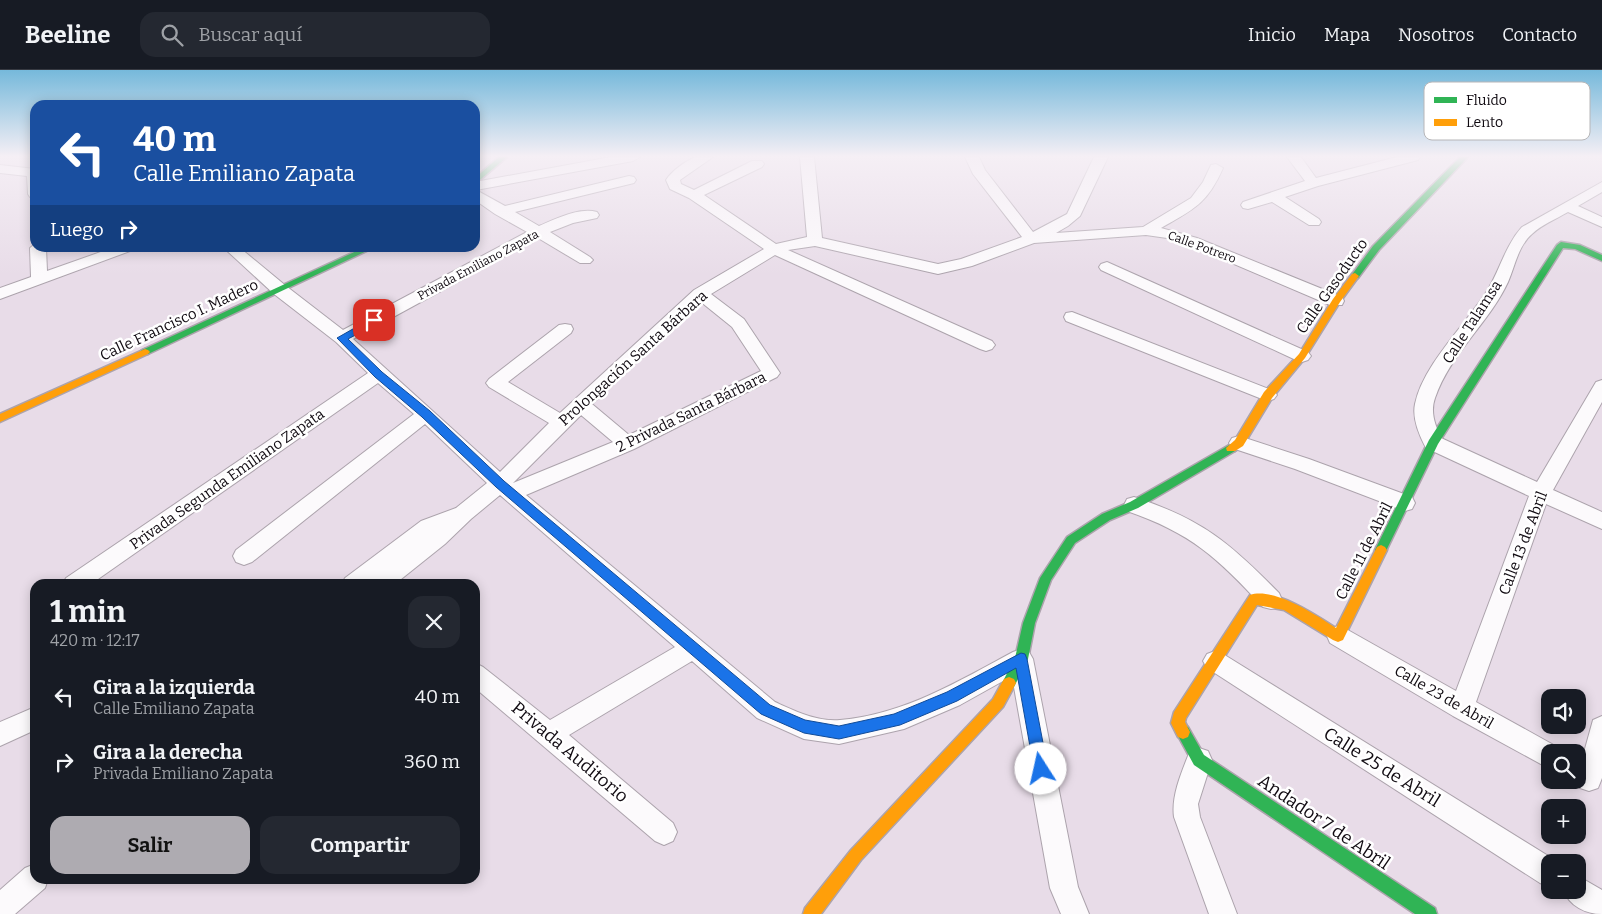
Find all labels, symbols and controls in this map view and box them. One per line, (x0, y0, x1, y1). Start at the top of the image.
search box (140, 12, 490, 57)
text: Beeline (25, 21, 110, 49)
icon: search (158, 21, 186, 49)
text: Buscar aquí (198, 23, 302, 46)
text: Inicio (1248, 24, 1296, 46)
text: Mapa (1324, 24, 1370, 46)
text: Nosotros (1398, 24, 1474, 46)
text: Contacto (1502, 24, 1577, 46)
legend (1424, 82, 1590, 140)
text: Fluido (1466, 92, 1507, 109)
text: Lento (1466, 114, 1503, 131)
text: 40 m (133, 118, 216, 160)
icon: left (50, 120, 115, 185)
text: Calle Emiliano Zapata (133, 160, 355, 187)
icon: right (114, 215, 142, 243)
text: Luego (50, 218, 104, 241)
street label: Privada Emiliano Zapata (415, 227, 541, 303)
street label: Calle Potrero (1166, 228, 1238, 266)
street label: Calle Gasoducto (1293, 235, 1371, 337)
street label: Calle Francisco I. Madero (97, 275, 261, 365)
street label: Calle Talamsa (1438, 277, 1506, 367)
street label: Prolongación Santa Bárbara (555, 287, 711, 429)
pin (353, 299, 395, 341)
icon: arrive (360, 306, 388, 334)
street label: 2 Privada Santa Bárbara (613, 368, 769, 456)
street label: Privada Segunda Emiliano Zapata (126, 405, 328, 553)
street label: Calle 13 de Abril (1495, 489, 1551, 597)
street label: Calle 11 de Abril (1332, 499, 1396, 603)
text: 1 min (50, 594, 126, 630)
button: close (408, 596, 460, 648)
text: 420 m · 12:17 (50, 631, 140, 650)
street label: Calle 23 de Abril (1391, 661, 1497, 733)
text: Gira a la izquierda (93, 676, 255, 699)
icon: left (50, 683, 78, 711)
text: 40 m (415, 685, 460, 708)
map controls (1541, 689, 1586, 899)
button: sound (1541, 689, 1586, 734)
street label: Privada Auditorio (507, 697, 633, 807)
text: Calle Emiliano Zapata (93, 699, 254, 718)
street label: Calle 25 de Abril (1320, 722, 1444, 812)
text: Gira a la derecha (93, 741, 242, 764)
position arrow (1014, 742, 1066, 794)
button: search (1541, 744, 1586, 789)
icon: right (50, 748, 78, 776)
text: 360 m (404, 750, 460, 773)
text: Privada Emiliano Zapata (93, 764, 273, 783)
street label: Andador 7 de Abril (1254, 770, 1394, 874)
button: + (1541, 799, 1586, 844)
button: Salir (50, 816, 250, 874)
button: Compartir (260, 816, 460, 874)
button: − (1541, 854, 1586, 899)

